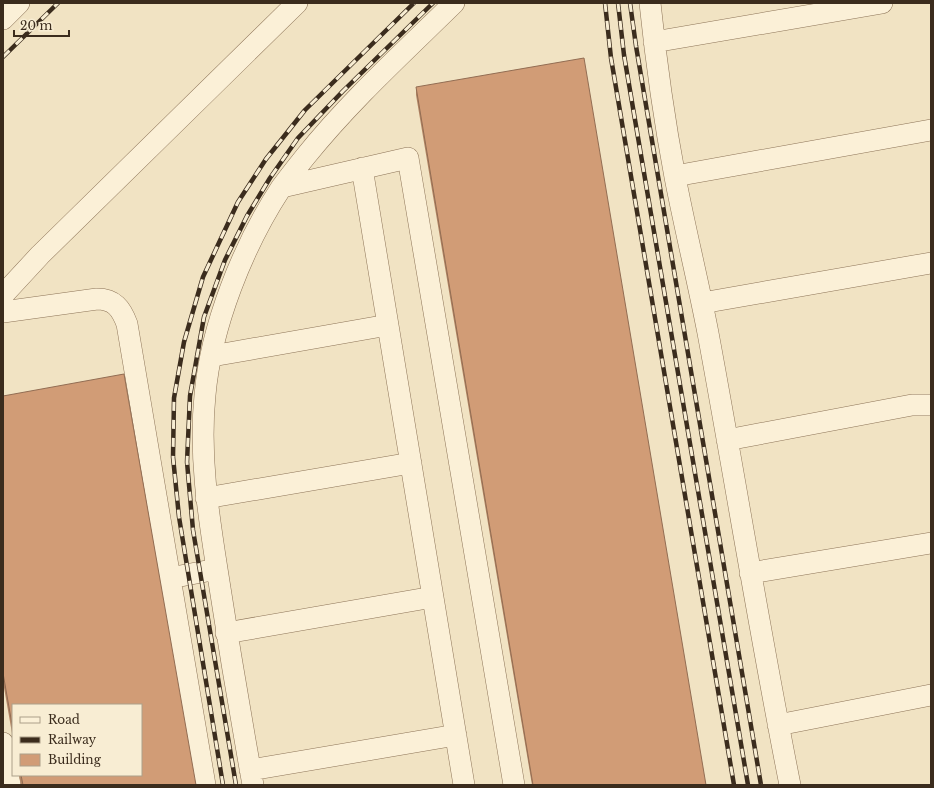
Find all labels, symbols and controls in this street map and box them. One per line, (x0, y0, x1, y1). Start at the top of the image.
scale bar (14, 12, 69, 38)
text: 20 m (20, 18, 52, 33)
legend (12, 704, 142, 776)
text: Road (48, 712, 80, 727)
text: Railway (48, 732, 97, 747)
text: Building (48, 752, 102, 767)

